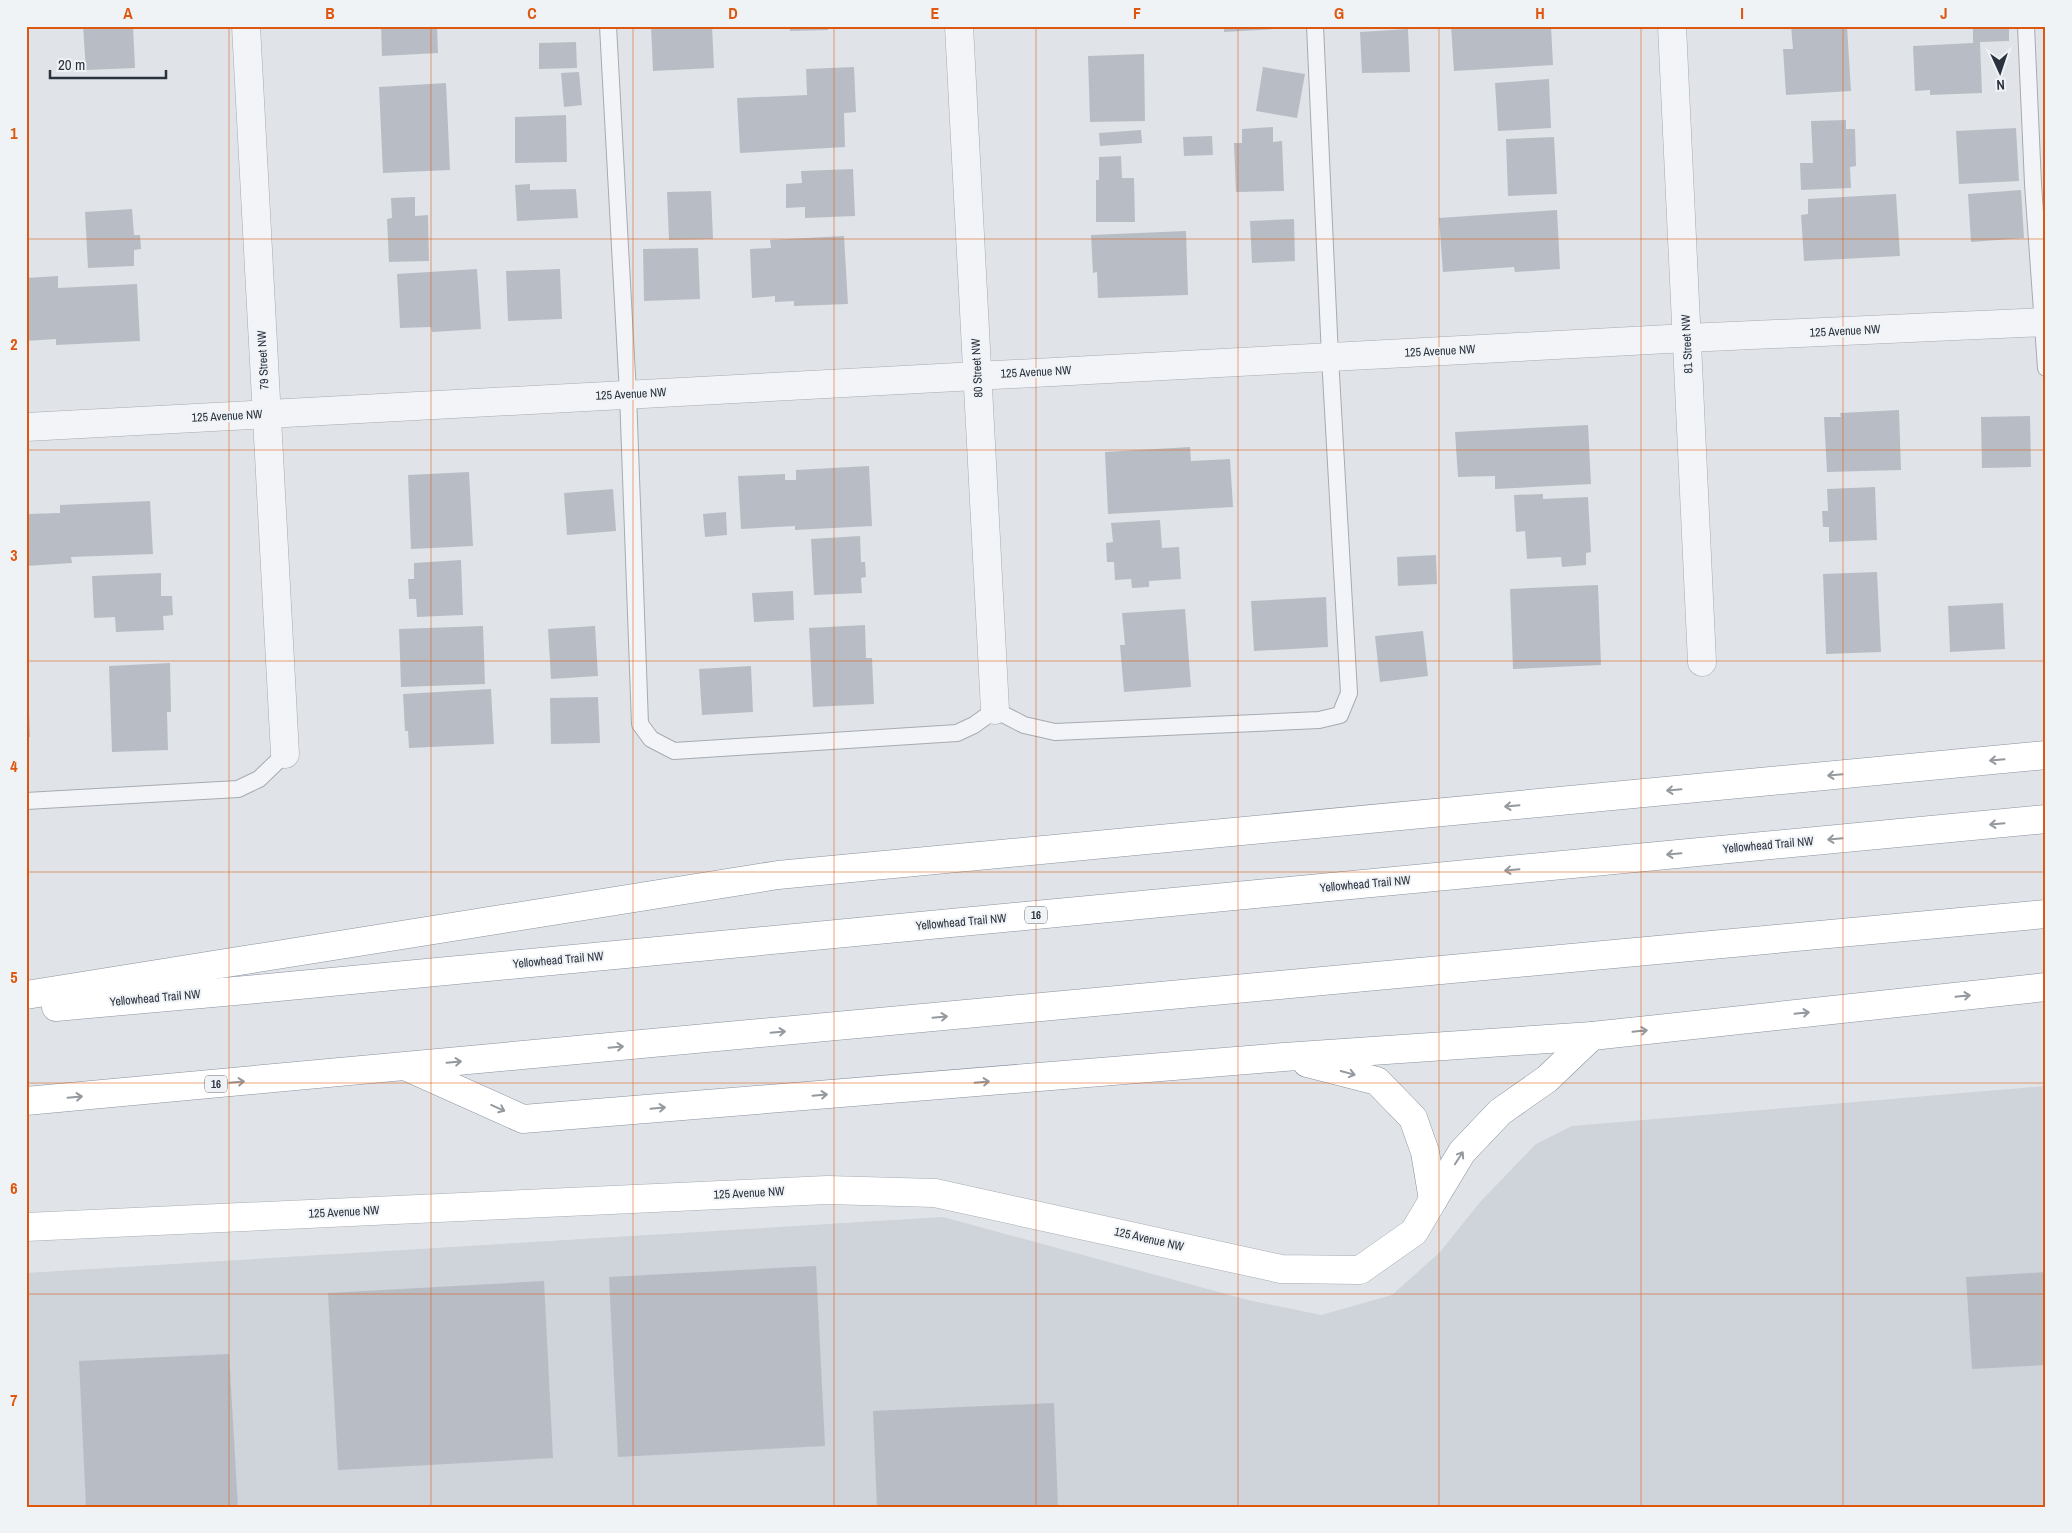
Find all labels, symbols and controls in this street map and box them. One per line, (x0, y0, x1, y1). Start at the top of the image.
text: A (123, 2, 133, 24)
text: B (325, 2, 335, 24)
text: C (527, 2, 537, 24)
text: D (728, 2, 738, 24)
text: E (931, 2, 940, 24)
text: F (1133, 2, 1141, 24)
text: G (1334, 2, 1344, 24)
text: H (1535, 2, 1545, 24)
text: I (1740, 2, 1744, 24)
text: J (1940, 2, 1948, 24)
scale bar (50, 48, 166, 80)
north arrow (1974, 48, 2024, 98)
text: 20 m (58, 54, 85, 75)
text: N (1996, 76, 2005, 94)
text: 1 (10, 122, 18, 144)
street label: 81 Street NW (1677, 313, 1697, 374)
street label: 125 Avenue NW (1809, 321, 1882, 341)
street label: 79 Street NW (253, 329, 273, 390)
text: 2 (10, 333, 18, 355)
street label: 80 Street NW (967, 337, 987, 398)
street label: 125 Avenue NW (1404, 341, 1477, 361)
street label: 125 Avenue NW (1000, 362, 1073, 382)
street label: 125 Avenue NW (595, 384, 668, 404)
street label: 125 Avenue NW (191, 406, 264, 426)
text: 3 (10, 544, 18, 566)
text: 4 (10, 755, 18, 777)
one-way arrow (1990, 755, 2006, 765)
one-way arrow (1828, 770, 1844, 780)
one-way arrow (1666, 786, 1682, 795)
one-way arrow (1504, 801, 1520, 811)
one-way arrow (1990, 819, 2006, 828)
street label: Yellowhead Trail NW (1722, 833, 1815, 857)
one-way arrow (1828, 834, 1844, 844)
one-way arrow (1666, 850, 1682, 859)
one-way arrow (1504, 865, 1520, 875)
street label: Yellowhead Trail NW (1319, 872, 1412, 896)
road number: 16 (1025, 906, 1047, 924)
street label: Yellowhead Trail NW (915, 910, 1008, 934)
street label: Yellowhead Trail NW (512, 948, 605, 972)
text: 5 (10, 966, 18, 988)
street label: Yellowhead Trail NW (109, 986, 202, 1010)
one-way arrow (1955, 991, 1971, 1001)
one-way arrow (1794, 1008, 1810, 1018)
one-way arrow (931, 1012, 947, 1022)
one-way arrow (1632, 1026, 1648, 1036)
one-way arrow (769, 1027, 785, 1037)
one-way arrow (608, 1042, 624, 1052)
one-way arrow (446, 1057, 462, 1067)
one-way arrow (1339, 1069, 1355, 1079)
road number: 16 (205, 1076, 227, 1092)
one-way arrow (228, 1077, 244, 1087)
one-way arrow (973, 1077, 989, 1087)
one-way arrow (811, 1090, 827, 1100)
one-way arrow (67, 1092, 83, 1102)
one-way arrow (490, 1103, 505, 1113)
one-way arrow (649, 1103, 665, 1113)
one-way arrow (1453, 1151, 1464, 1165)
text: 6 (10, 1177, 18, 1199)
street label: 125 Avenue NW (713, 1183, 786, 1203)
street label: 125 Avenue NW (308, 1202, 381, 1222)
street label: 125 Avenue NW (1113, 1223, 1186, 1255)
text: 7 (10, 1389, 18, 1411)

